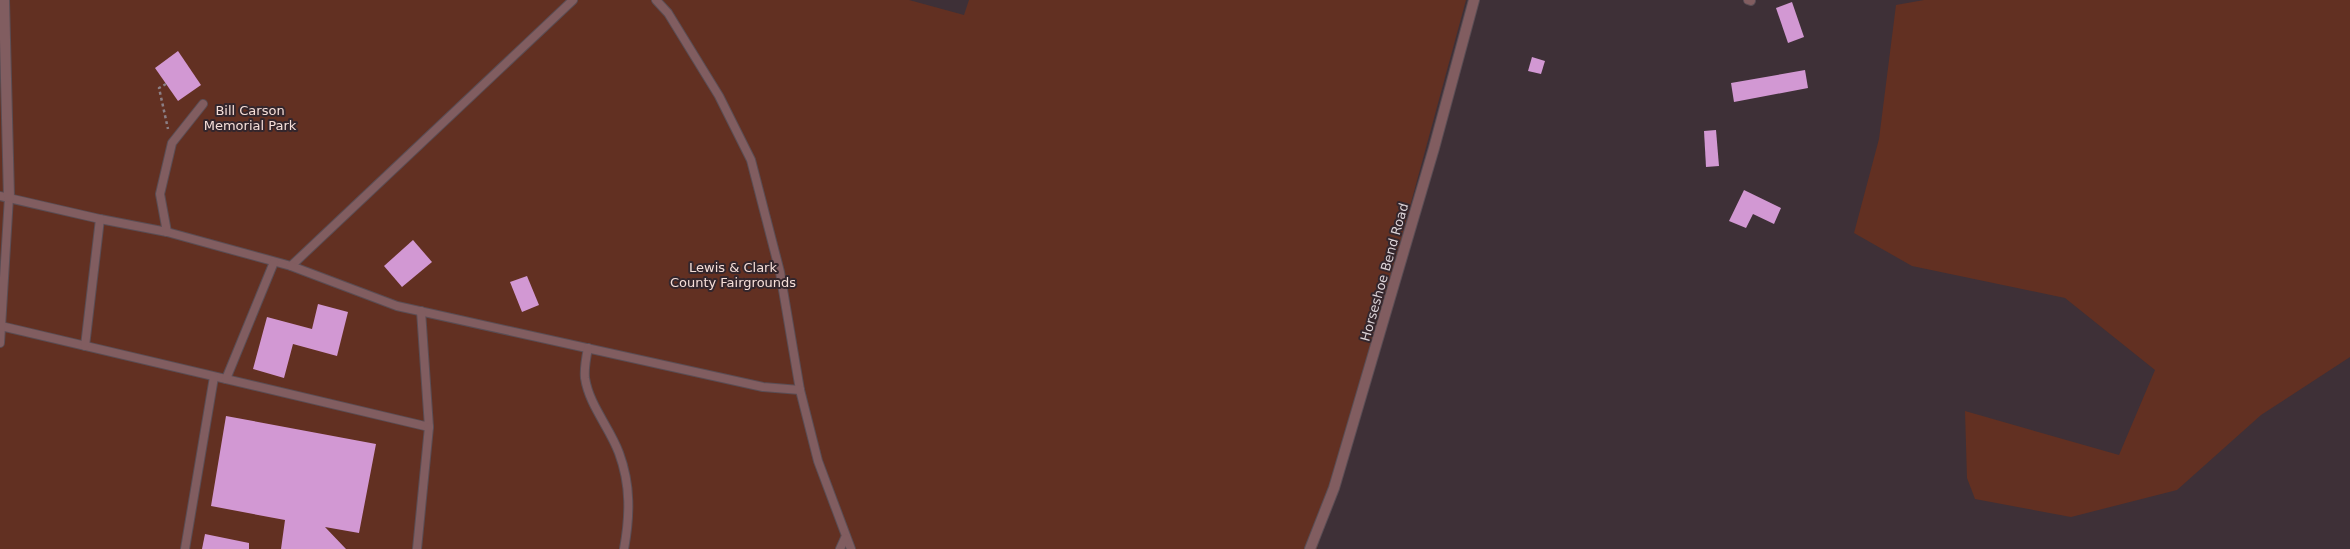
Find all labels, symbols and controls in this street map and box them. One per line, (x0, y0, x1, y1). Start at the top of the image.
park label: Bill Carson Memorial Park (204, 103, 297, 133)
street label: Horseshoe Bend Road (1358, 201, 1411, 343)
park label: Lewis & Clark County Fairgrounds (670, 260, 796, 290)

